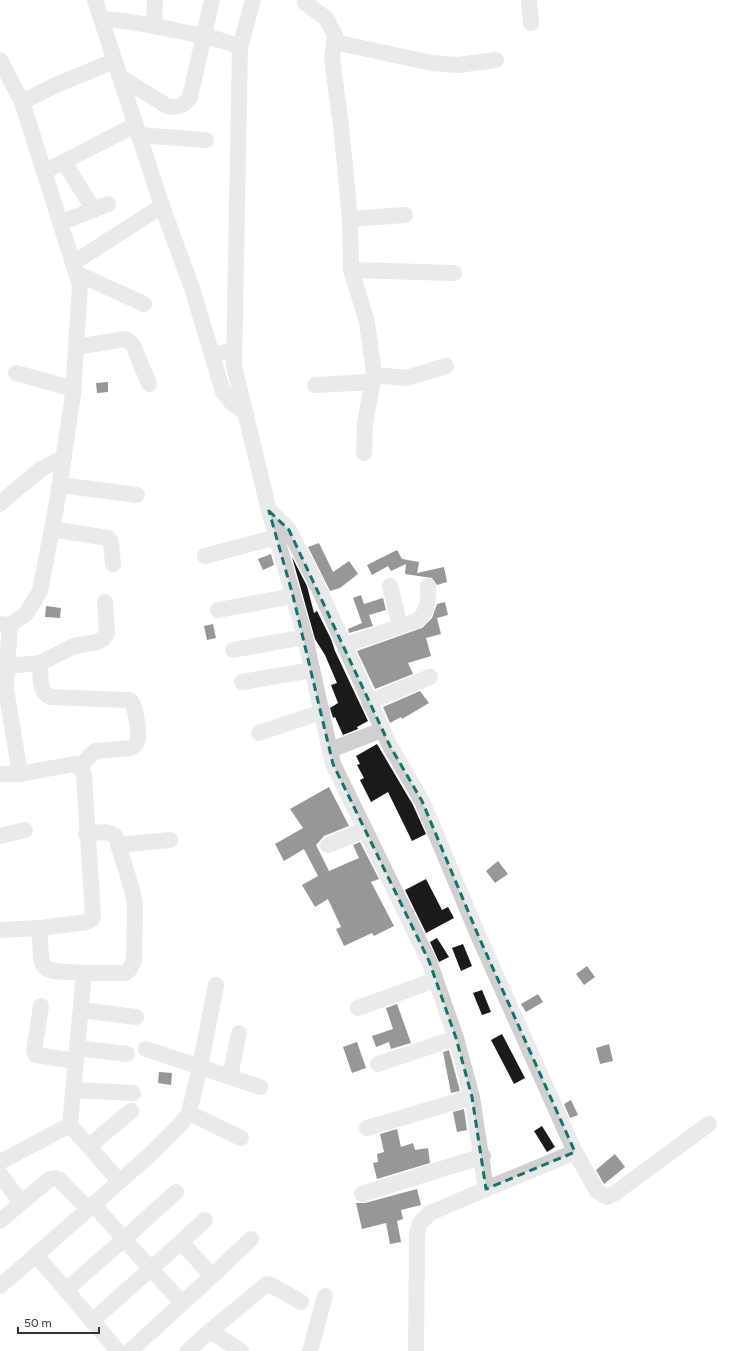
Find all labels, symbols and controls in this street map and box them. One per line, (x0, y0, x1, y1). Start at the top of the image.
scale bar (18, 1309, 99, 1335)
text: 50 m (24, 1316, 52, 1330)

